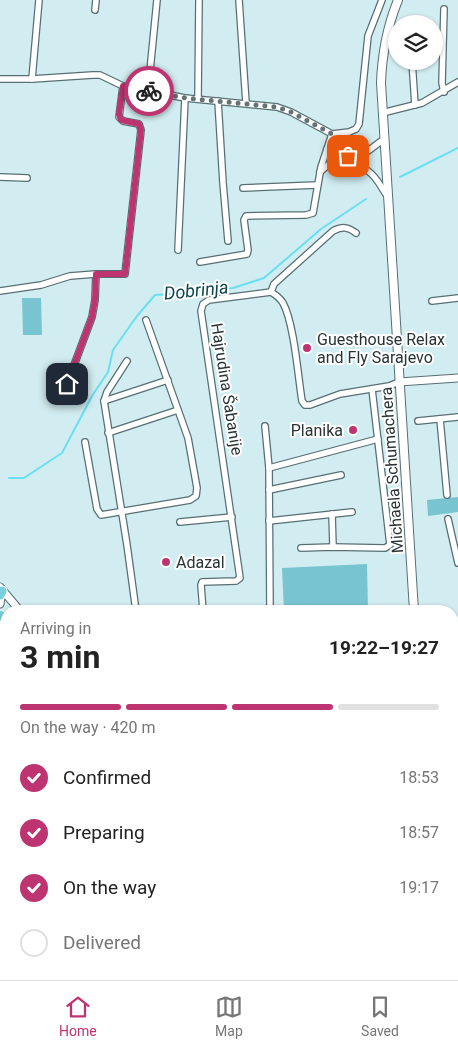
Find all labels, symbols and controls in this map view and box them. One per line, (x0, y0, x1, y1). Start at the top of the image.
map controls (388, 15, 443, 70)
button: layers (388, 15, 443, 70)
courier (124, 66, 174, 116)
icon: bike (135, 77, 163, 105)
pin (327, 135, 369, 177)
icon: bag (334, 142, 362, 170)
water label: Dobrinja (163, 276, 229, 304)
street label: Hajrudina Šabanije (207, 321, 248, 456)
place label: Guesthouse Relax and Fly Sarajevo (317, 330, 445, 367)
marker: Guesthouse Relax and Fly Sarajevo (301, 342, 313, 354)
pin (46, 363, 88, 405)
icon: home (53, 370, 81, 398)
street label: Michaela Schumachera (377, 386, 407, 554)
place label: Planika (291, 421, 343, 440)
marker: Planika (347, 424, 359, 436)
place label: Adazal (176, 553, 225, 572)
marker: Adazal (160, 556, 172, 568)
text: Arriving in (20, 619, 91, 638)
text: 19:22–19:27 (329, 636, 439, 659)
text: 3 min (20, 638, 100, 676)
text: On the way · 420 m (20, 718, 156, 737)
icon: check (20, 764, 48, 792)
text: Confirmed (63, 766, 151, 789)
text: 18:53 (399, 768, 439, 787)
icon: check (20, 819, 48, 847)
text: Preparing (63, 821, 145, 844)
text: 18:57 (399, 823, 439, 842)
icon: check (20, 874, 48, 902)
text: On the way (63, 876, 156, 899)
text: 19:17 (399, 878, 439, 897)
text: Delivered (63, 931, 141, 954)
tab: Home (59, 993, 97, 1039)
tab: Map (215, 993, 243, 1039)
tab: Saved (361, 993, 399, 1039)

